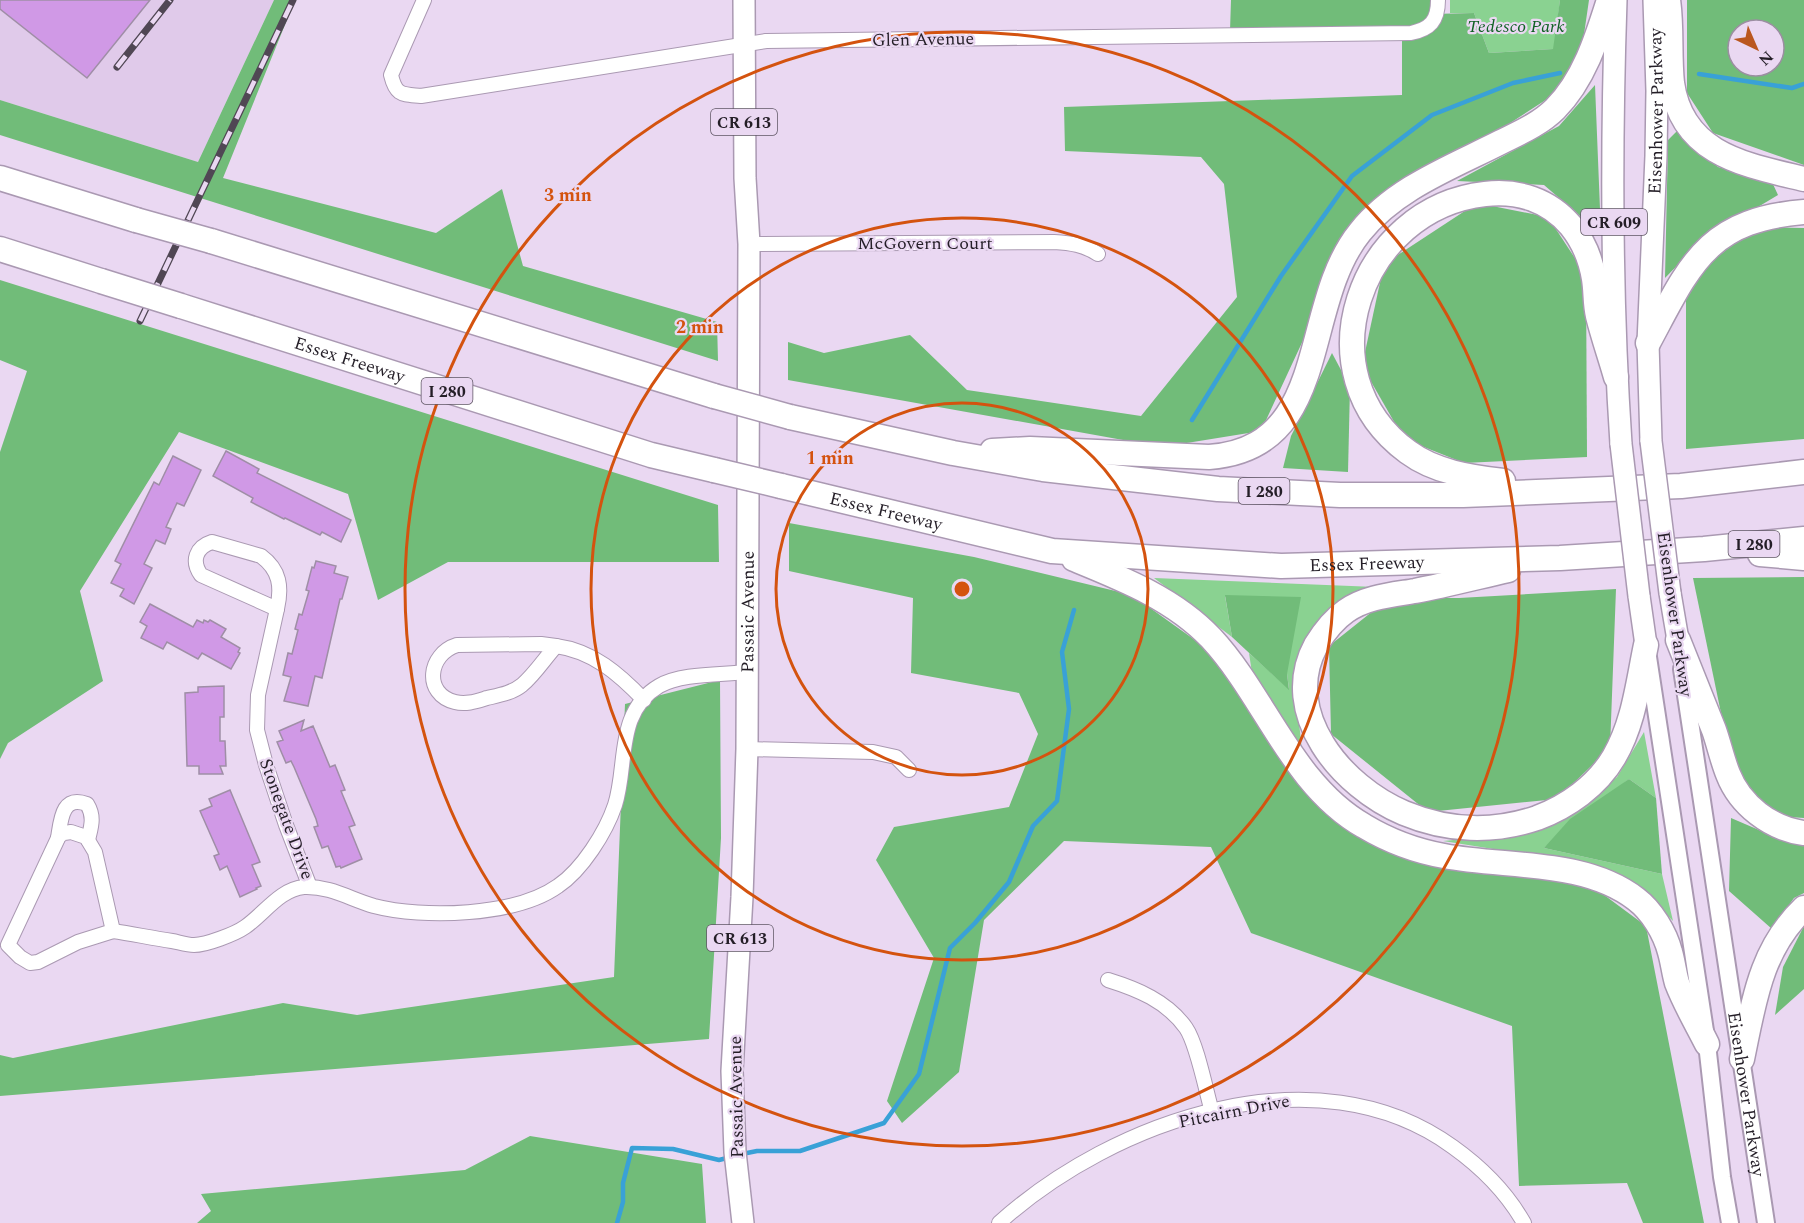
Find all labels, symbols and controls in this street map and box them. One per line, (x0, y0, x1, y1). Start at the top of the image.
park label: Tedesco Park (1467, 13, 1565, 40)
north arrow (1726, 18, 1786, 78)
street label: Glen Avenue (872, 25, 974, 54)
street label: Eisenhower Parkway (1641, 26, 1671, 195)
text: N (1753, 45, 1779, 71)
road number: CR 613 (711, 109, 777, 135)
text: 3 min (544, 182, 592, 209)
road number: CR 609 (1581, 209, 1647, 235)
street label: McGovern Court (857, 230, 993, 257)
text: 2 min (676, 314, 724, 341)
street label: Essex Freeway (291, 330, 410, 391)
road number: I 280 (422, 378, 472, 404)
text: 1 min (806, 445, 854, 472)
road number: I 280 (1238, 478, 1290, 504)
street label: Essex Freeway (827, 485, 946, 539)
street label: Eisenhower Parkway (1650, 530, 1700, 700)
road number: I 280 (1728, 531, 1780, 557)
street label: Essex Freeway (1309, 549, 1426, 579)
street label: Passaic Avenue (734, 551, 762, 673)
centre of rings (952, 579, 972, 599)
street label: Stonegate Drive (252, 755, 321, 884)
road number: CR 613 (707, 925, 773, 951)
street label: Eisenhower Parkway (1720, 1010, 1772, 1180)
street label: Passaic Avenue (722, 1036, 751, 1158)
street label: Pitcairn Drive (1176, 1087, 1292, 1136)

